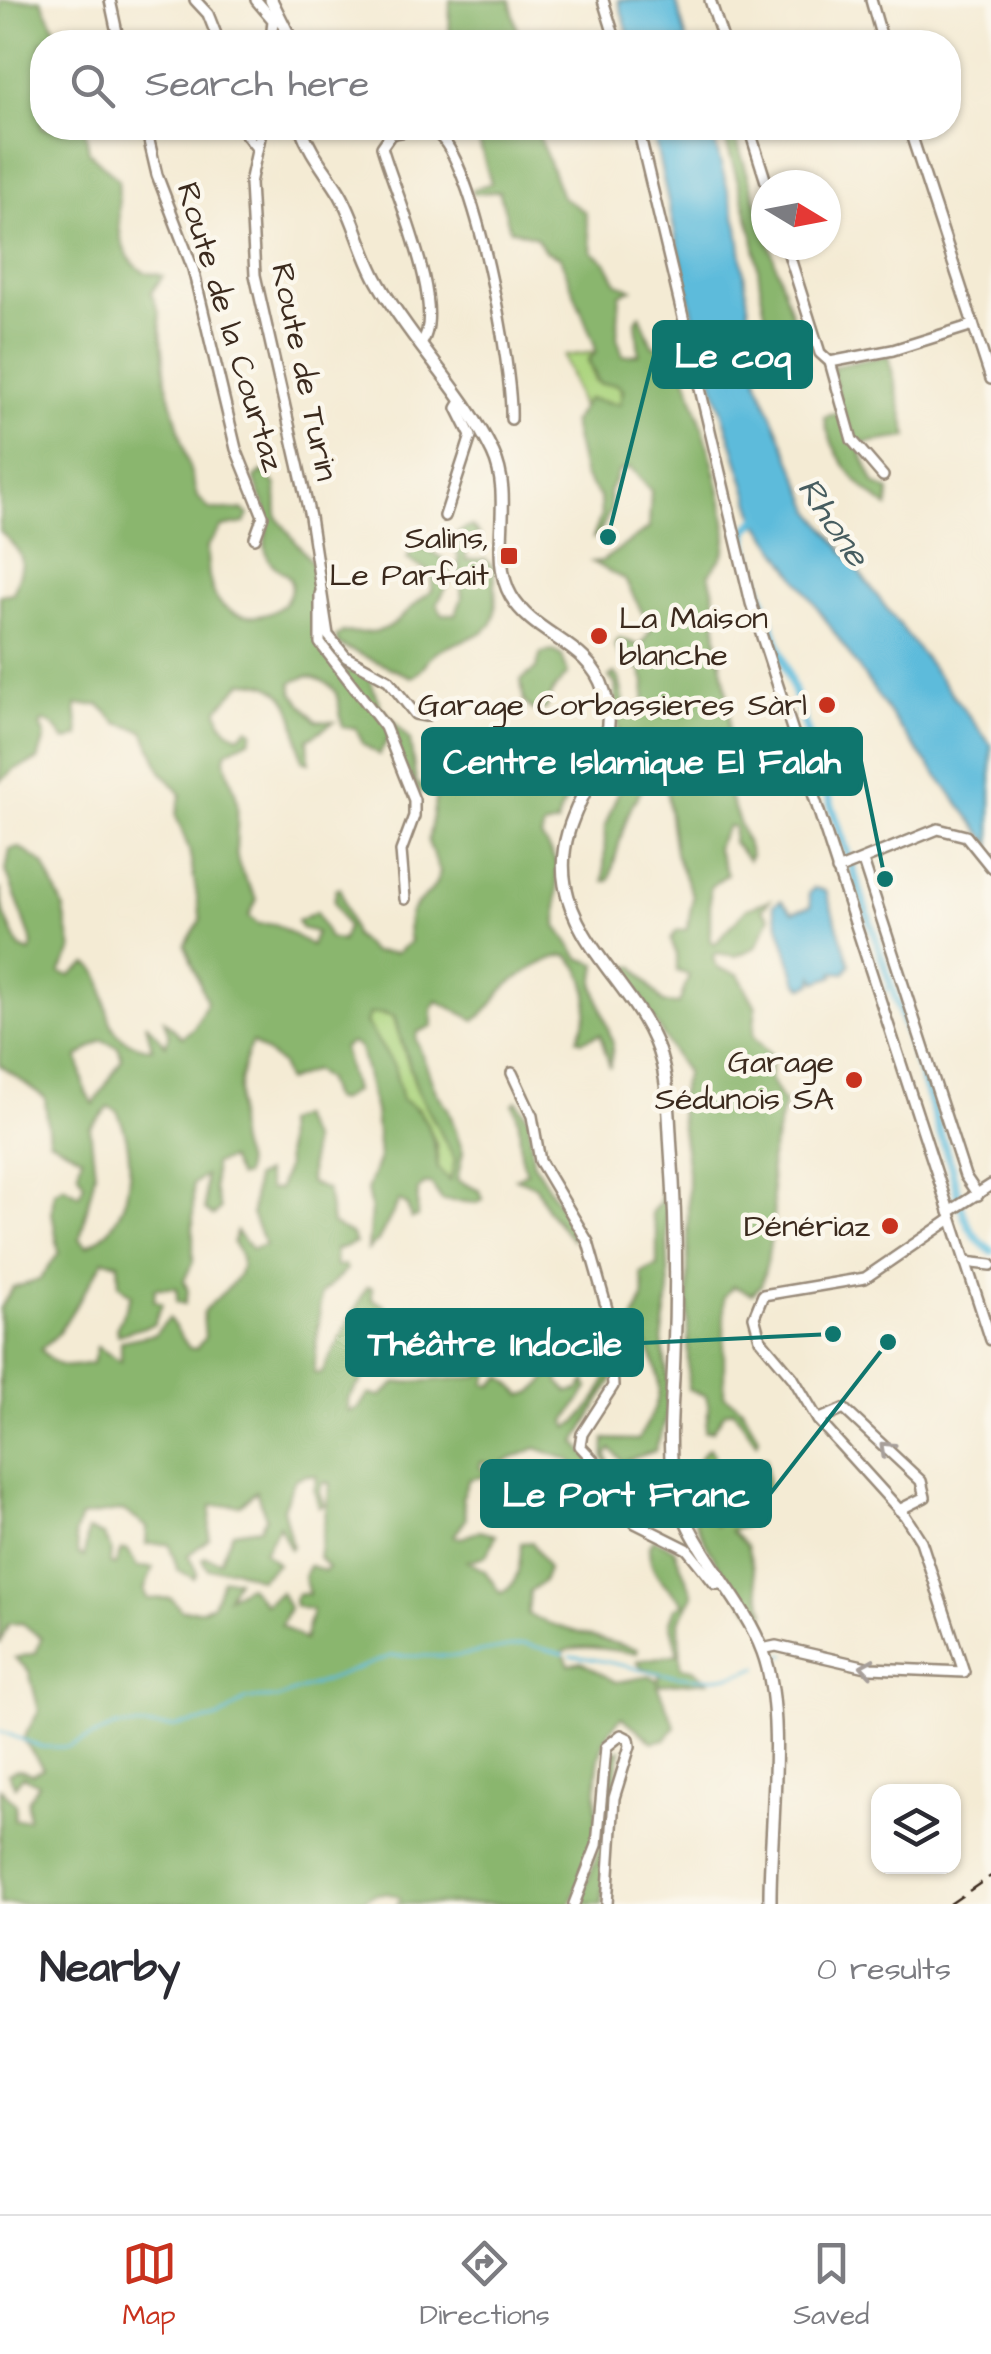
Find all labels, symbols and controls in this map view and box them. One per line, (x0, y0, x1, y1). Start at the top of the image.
search box (30, 30, 961, 140)
icon: search (65, 58, 120, 113)
text: Search here (145, 59, 369, 111)
north arrow (751, 170, 841, 260)
street label: Route de la Courtaz (165, 177, 295, 477)
street label: Route de Turin (259, 259, 349, 485)
callout: Le coq (654, 322, 811, 387)
text: Le coq (675, 332, 792, 381)
water label: Rhone (785, 468, 882, 578)
place label: Salins, Le Parfait (329, 516, 489, 598)
marker: Salins, Le Parfait (498, 545, 520, 567)
place label: La Maison blanche (619, 596, 768, 678)
marker: La Maison blanche (588, 625, 610, 647)
place label: Garage Corbassieres Sàrl (418, 683, 807, 728)
marker: Garage Corbassieres Sàrl (816, 694, 838, 716)
callout: Centre Islamique El Falah (423, 729, 861, 794)
text: Centre Islamique El Falah (443, 738, 842, 787)
place label: Garage Sédunois SA (655, 1040, 834, 1122)
marker: Garage Sédunois SA (843, 1069, 865, 1091)
place label: Dénériaz (744, 1204, 870, 1249)
marker: Dénériaz (879, 1215, 901, 1237)
callout: Théâtre Indocile (347, 1310, 642, 1375)
text: Théâtre Indocile (367, 1320, 622, 1369)
one-way arrow (879, 1442, 897, 1460)
callout: Le Port Franc (482, 1461, 770, 1526)
text: Le Port Franc (502, 1471, 750, 1520)
one-way arrow (859, 1657, 875, 1678)
map controls (871, 1784, 961, 1874)
button: layers (871, 1784, 961, 1874)
text: Nearby (40, 1940, 180, 1998)
text: 0 results (817, 1947, 951, 1992)
tab: Map (122, 2236, 177, 2335)
tab: Directions (420, 2236, 550, 2335)
tab: Saved (793, 2236, 869, 2335)

